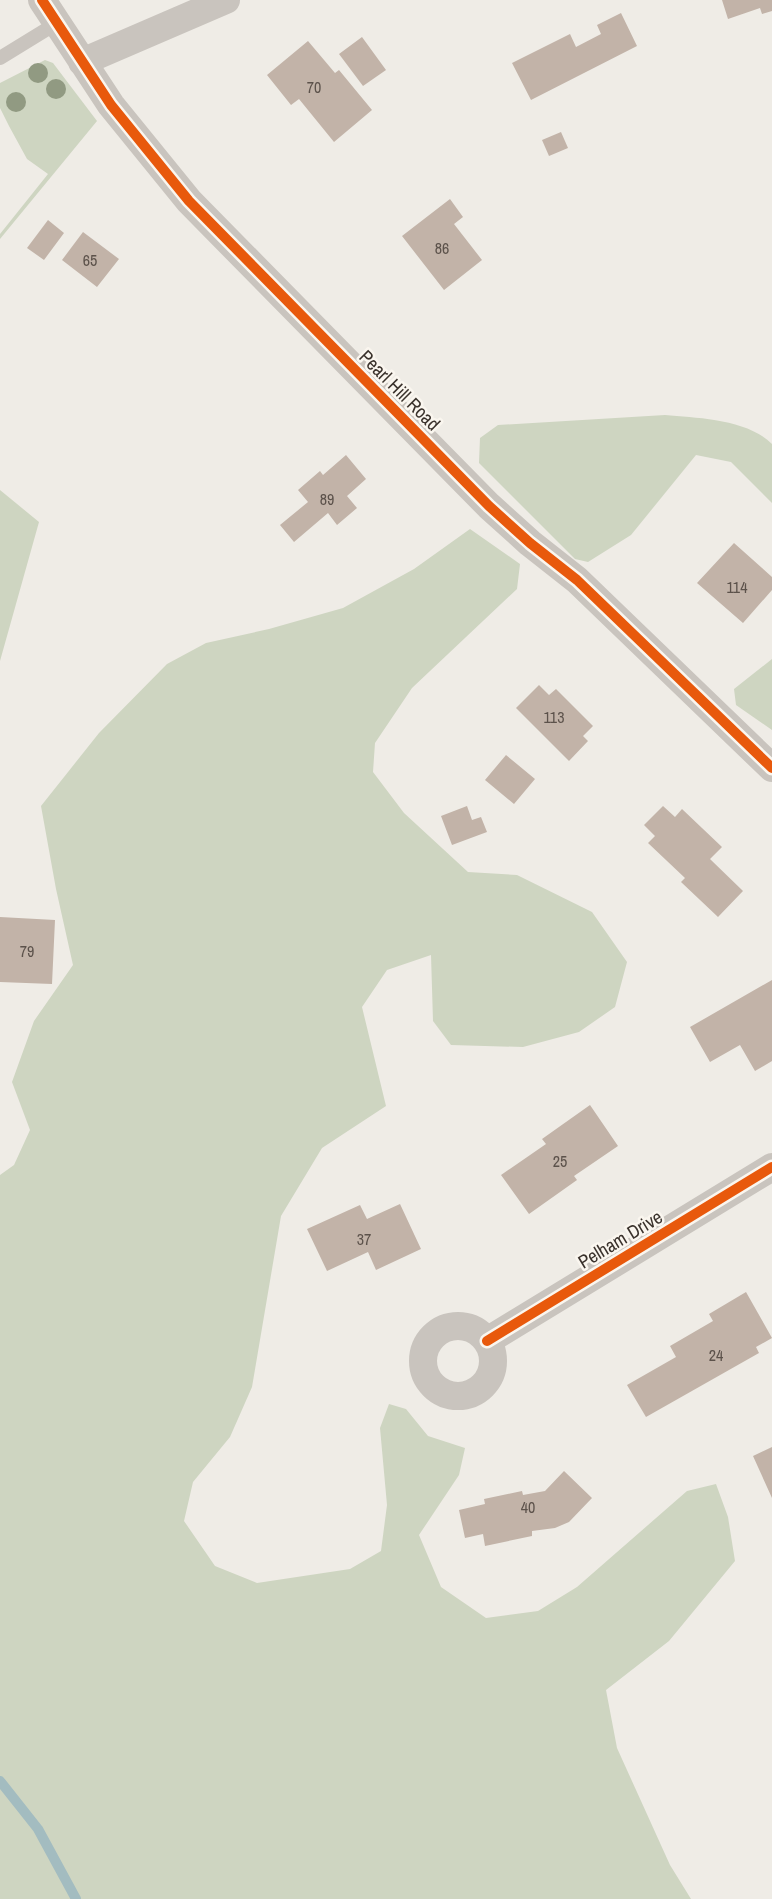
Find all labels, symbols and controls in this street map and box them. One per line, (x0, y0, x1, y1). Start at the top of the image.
house number: 70 (307, 76, 321, 98)
house number: 86 (435, 237, 449, 259)
house number: 65 (83, 249, 97, 271)
street label: Pearl Hill Road (354, 344, 446, 436)
house number: 89 (320, 488, 334, 510)
house number: 114 (727, 576, 747, 598)
house number: 113 (544, 706, 564, 728)
house number: 79 (20, 940, 34, 962)
house number: 25 (553, 1150, 567, 1172)
street label: Pelham Drive (573, 1204, 667, 1274)
house number: 37 (357, 1228, 371, 1250)
house number: 24 (709, 1344, 723, 1366)
house number: 40 (521, 1496, 535, 1518)

